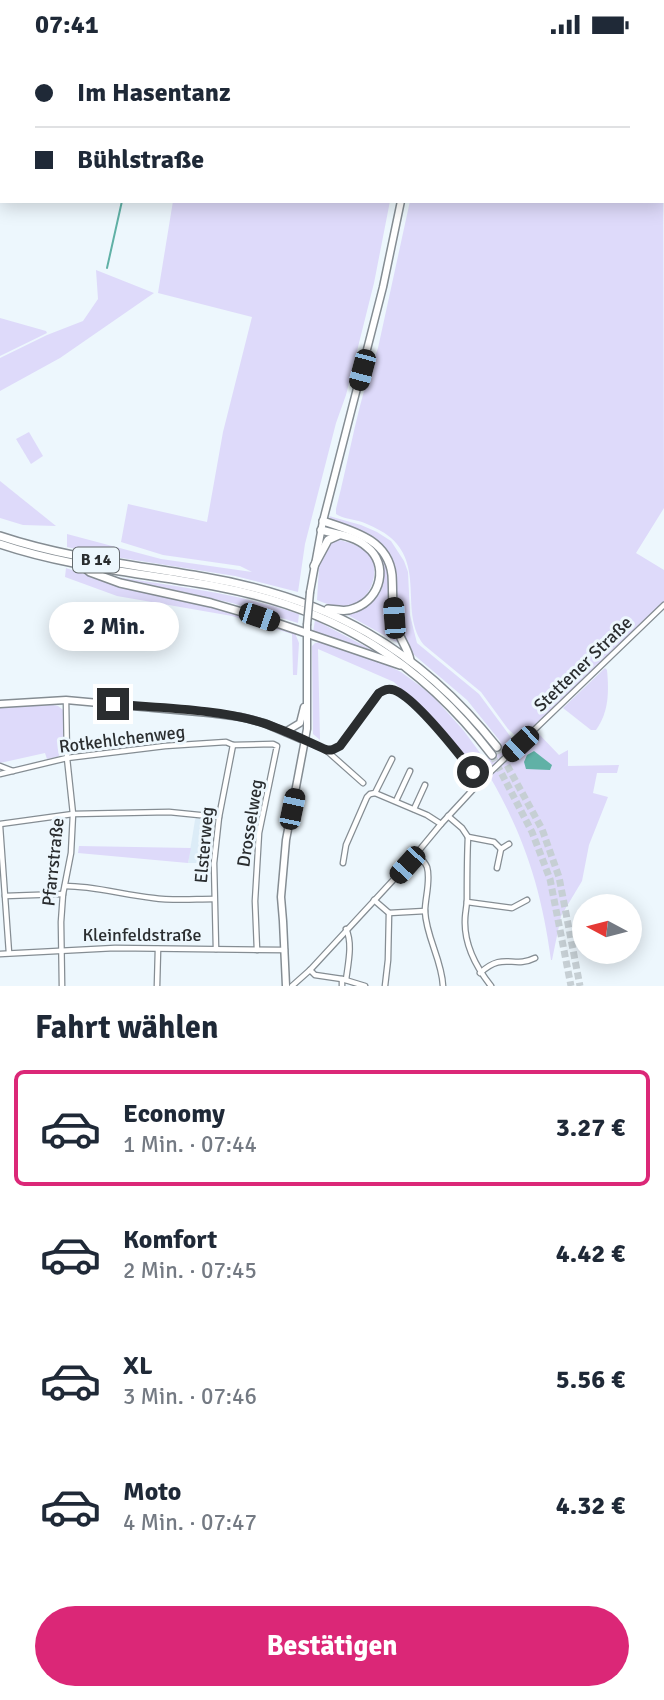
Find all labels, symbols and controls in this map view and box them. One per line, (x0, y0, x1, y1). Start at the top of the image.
text: 07:41 (35, 9, 99, 41)
text: Im Hasentanz (77, 77, 231, 109)
text: Bühlstraße (77, 144, 204, 176)
car (347, 347, 378, 393)
road number: B 14 (73, 547, 119, 573)
car (383, 596, 406, 640)
car (236, 600, 283, 634)
callout: 2 Min. (48, 603, 178, 651)
text: 2 Min. (83, 612, 145, 641)
street label: Stettener Straße (529, 612, 637, 716)
route end (97, 688, 129, 720)
street label: Rotkehlchenweg (58, 720, 186, 758)
car (498, 722, 543, 766)
route start (457, 756, 489, 788)
street label: Drosselweg (232, 778, 268, 868)
car (278, 786, 307, 832)
street label: Elsterweg (190, 806, 218, 884)
street label: Pfarrstraße (37, 817, 69, 907)
car (386, 842, 429, 888)
north arrow (572, 894, 642, 964)
map controls (572, 894, 642, 964)
street label: Kleinfeldstraße (82, 924, 202, 946)
text: Fahrt wählen (35, 1008, 219, 1047)
icon: car (39, 1097, 102, 1160)
text: Economy (123, 1098, 225, 1130)
text: 3.27 € (556, 1112, 625, 1144)
text: 1 Min. · 07:44 (123, 1130, 257, 1159)
icon: car (39, 1223, 102, 1286)
text: Komfort (123, 1224, 217, 1256)
text: 4.42 € (556, 1238, 625, 1270)
text: 2 Min. · 07:45 (123, 1256, 257, 1285)
icon: car (39, 1349, 102, 1412)
text: XL (123, 1350, 153, 1382)
text: 5.56 € (556, 1364, 625, 1396)
text: 3 Min. · 07:46 (123, 1382, 257, 1411)
icon: car (39, 1475, 102, 1538)
text: Moto (123, 1476, 181, 1508)
text: 4.32 € (556, 1490, 625, 1522)
text: 4 Min. · 07:47 (123, 1508, 257, 1537)
button: Bestätigen (35, 1606, 629, 1686)

